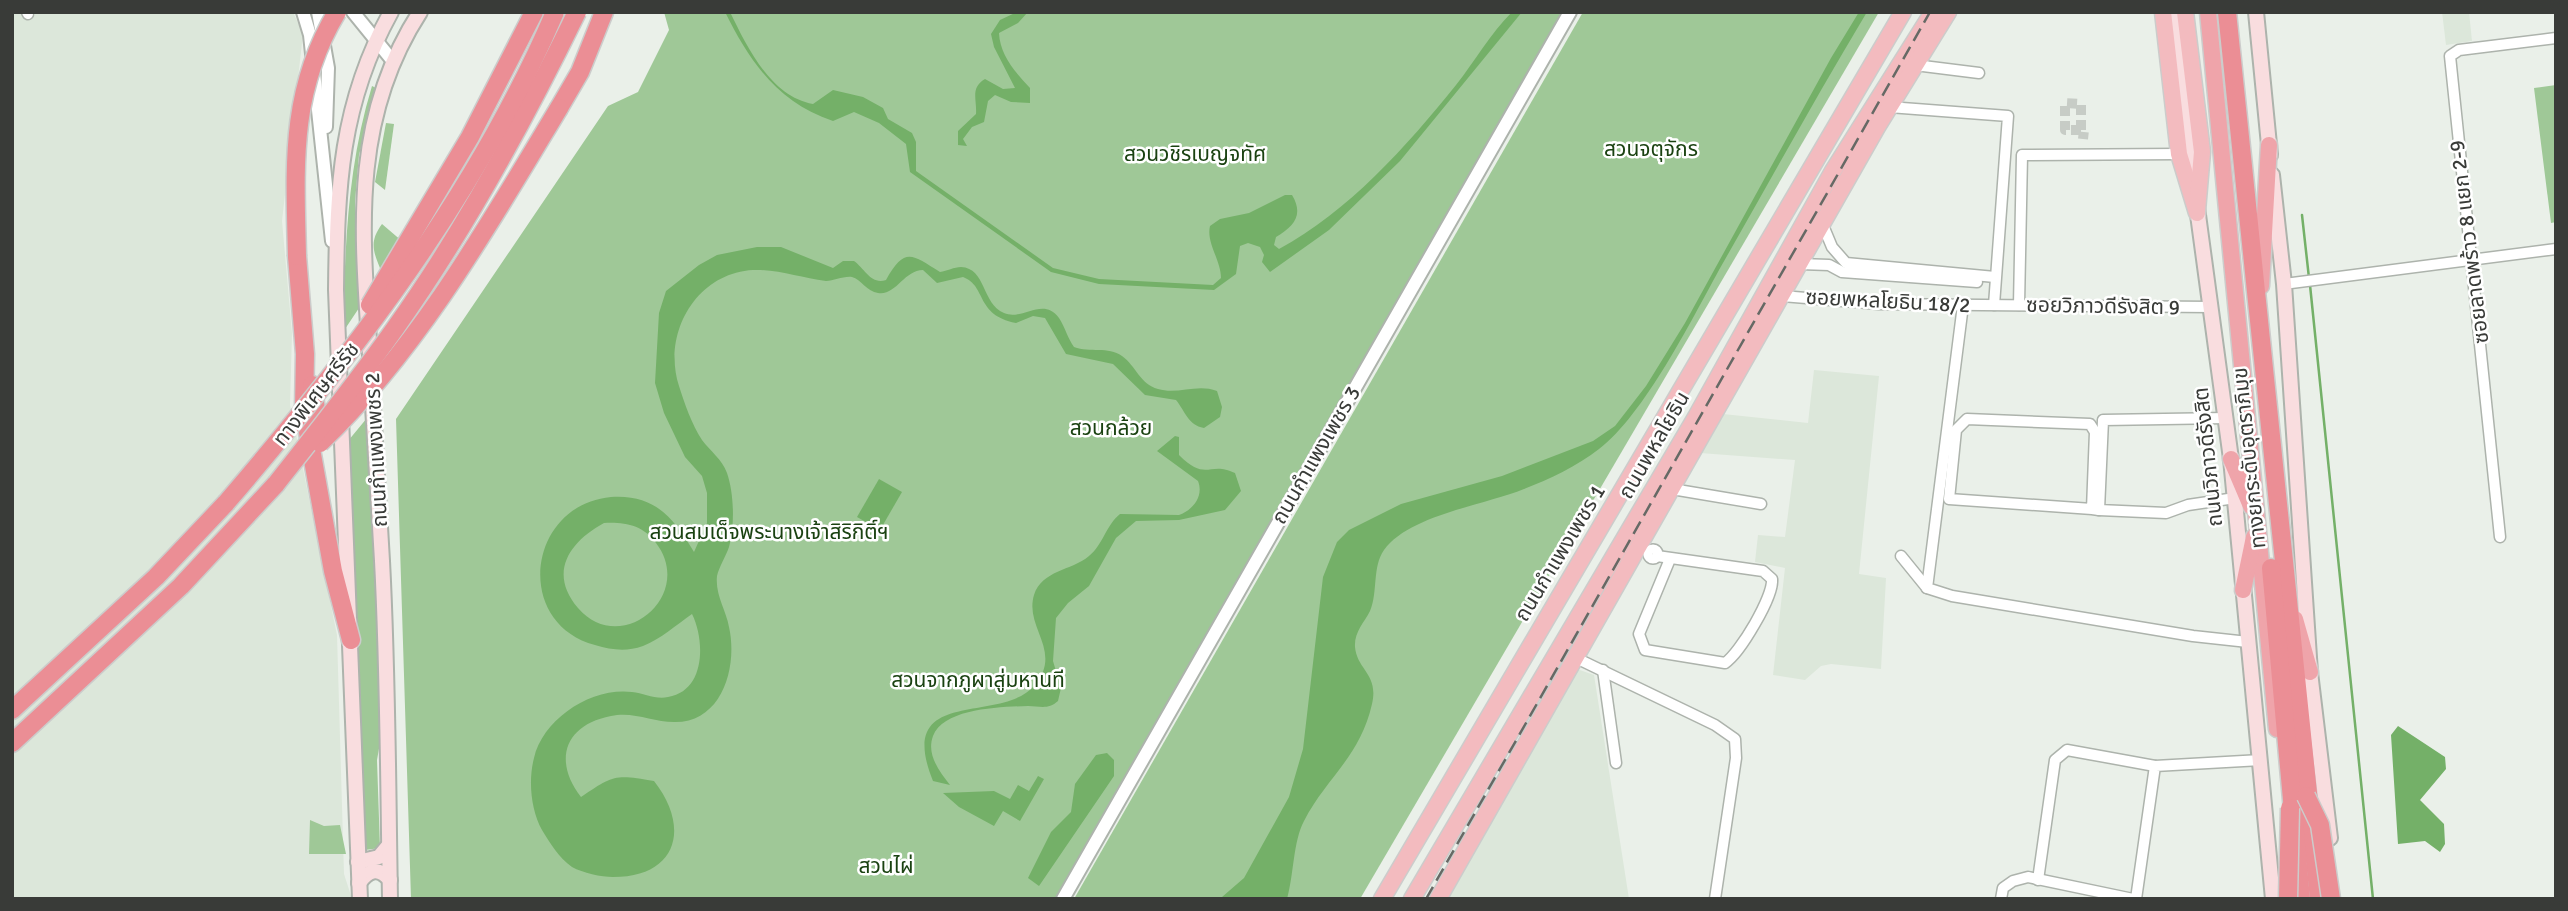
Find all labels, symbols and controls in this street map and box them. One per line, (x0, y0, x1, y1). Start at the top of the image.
park label: สวนจตุจักร (1604, 136, 1698, 162)
street label: ซอยลาดพร้าว 8 แยก 2-9 (2444, 139, 2494, 345)
park label: สวนวชิรเบญจทัศ (1124, 141, 1266, 167)
street label: ซอยพหลโยธิน 18/2 (1805, 284, 1971, 318)
street label: ซอยวิภาวดีรังสิต 9 (2026, 292, 2180, 320)
street label: ทางพิเศษศรีรัช (267, 337, 365, 451)
street label: ทางยกระดับอุตราภิมุข (2227, 366, 2271, 550)
street label: ถนนกำแพงเพชร 2 (359, 372, 393, 528)
street label: ถนนกำแพงเพชร 3 (1266, 381, 1366, 529)
street label: ถนนวิภาวดีรังสิต (2188, 386, 2228, 528)
street label: ถนนพหลโยธิน (1613, 387, 1695, 503)
park label: สวนกล้วย (1070, 415, 1152, 441)
street label: ถนนกำแพงเพชร 1 (1509, 480, 1611, 626)
park label: สวนสมเด็จพระนางเจ้าสิริกิติ์ฯ (649, 519, 889, 545)
park label: สวนจากภูผาสู่มหานที (891, 667, 1065, 693)
park label: สวนไผ่ (858, 853, 914, 879)

